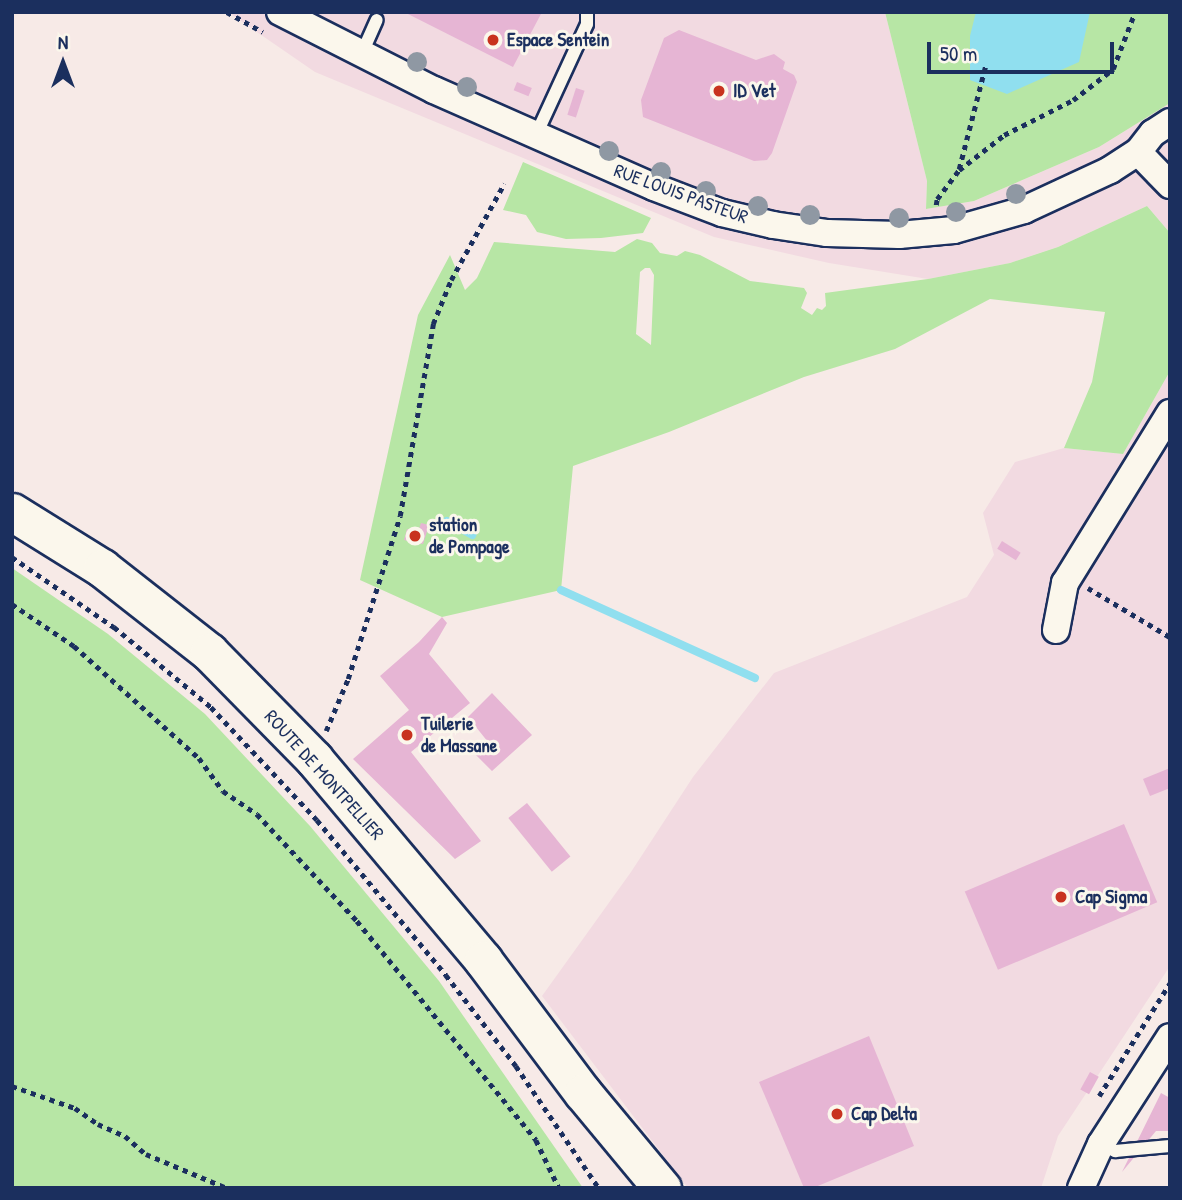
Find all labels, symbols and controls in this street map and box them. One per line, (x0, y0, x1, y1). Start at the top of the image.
north arrow (28, 28, 98, 98)
scale bar (930, 28, 1117, 72)
text: N (58, 29, 68, 55)
place label: Espace Sentein (507, 29, 609, 51)
marker: Espace Sentein (485, 32, 501, 48)
text: 50 m (940, 39, 977, 68)
place label: ID Vet (733, 80, 776, 102)
marker: ID Vet (711, 83, 727, 99)
street label: RUE LOUIS PASTEUR (611, 159, 751, 229)
place label: station de Pompage (429, 514, 510, 558)
marker: station de Pompage (407, 528, 423, 544)
street label: ROUTE DE MONTPELLIER (260, 705, 388, 845)
place label: Tuilerie de Massane (421, 713, 497, 757)
marker: Tuilerie de Massane (399, 727, 415, 743)
place label: Cap Sigma (1075, 886, 1147, 908)
marker: Cap Sigma (1053, 889, 1069, 905)
place label: Cap Delta (851, 1103, 917, 1125)
marker: Cap Delta (829, 1106, 845, 1122)

